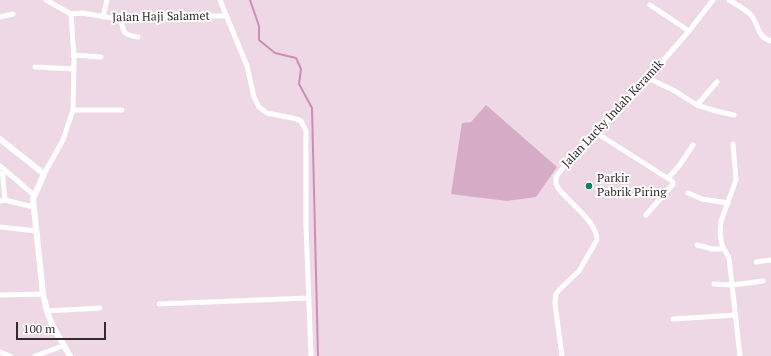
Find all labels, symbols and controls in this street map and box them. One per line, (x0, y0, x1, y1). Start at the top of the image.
street label: Jalan Haji Salamet (112, 9, 210, 25)
street label: Jalan Lucky Indah Keramik (559, 57, 667, 171)
place label: Parkir Pabrik Piring (597, 172, 666, 200)
marker: Parkir Pabrik Piring (584, 181, 594, 191)
scale bar (18, 314, 108, 340)
text: 100 m (23, 321, 55, 336)

